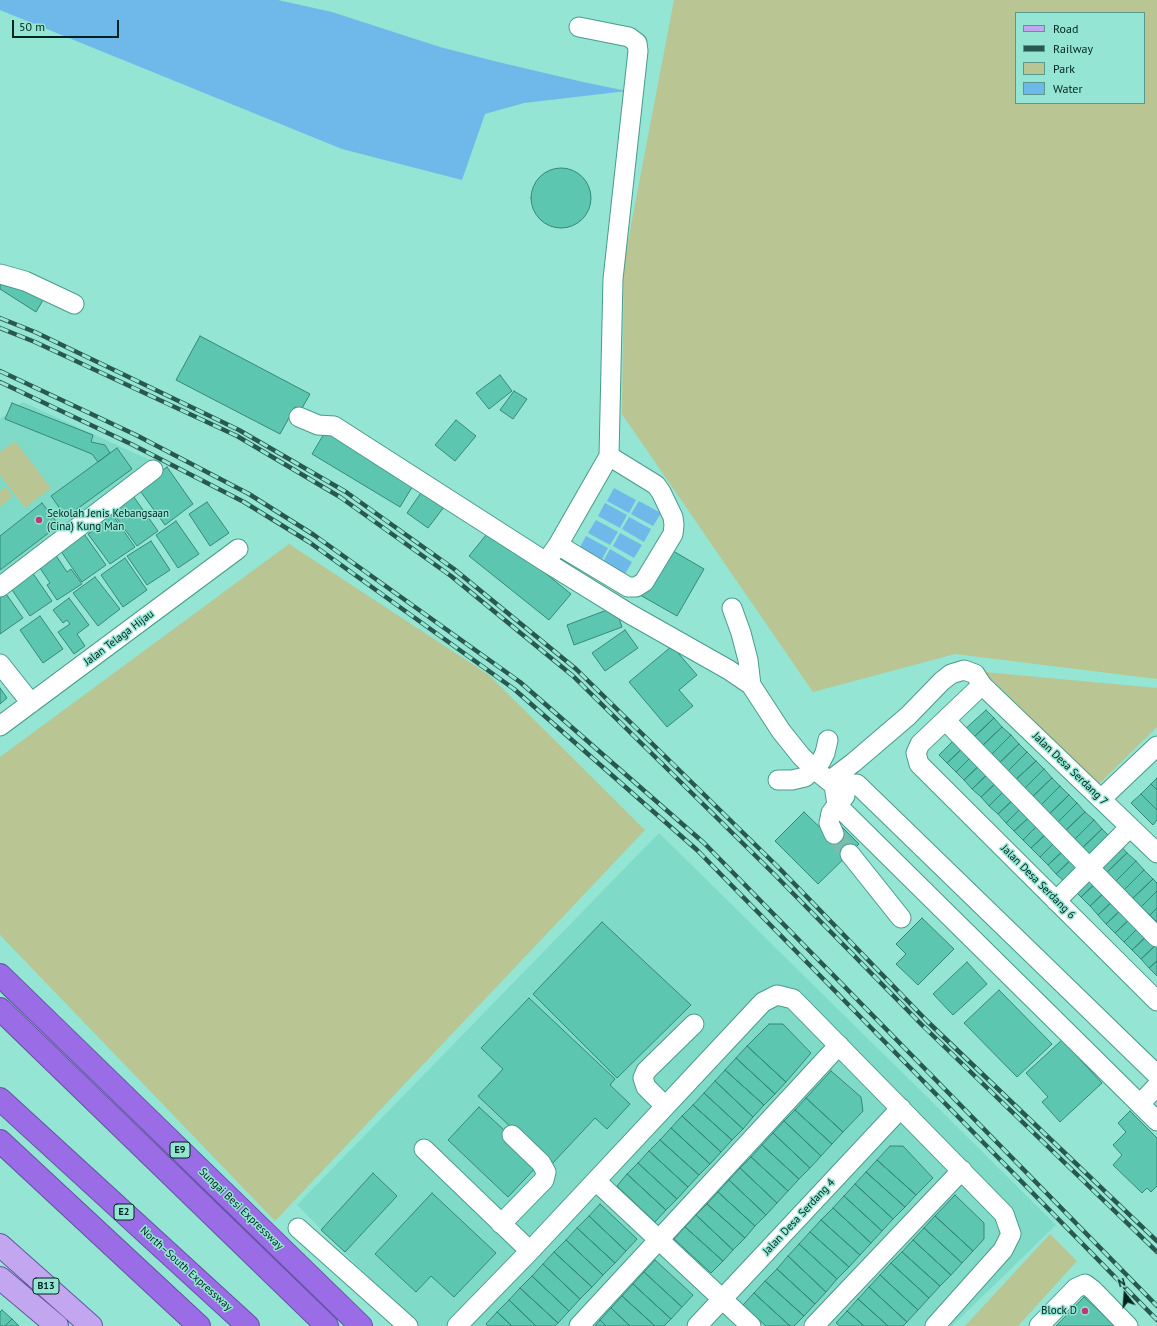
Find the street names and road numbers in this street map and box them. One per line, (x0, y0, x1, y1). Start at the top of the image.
street label: Jalan Telaga Hijau (81, 607, 157, 669)
street label: Jalan Desa Serdang 7 (1030, 730, 1110, 808)
street label: Jalan Desa Serdang 6 (998, 842, 1078, 922)
road number: E9 (170, 1142, 190, 1158)
street label: Sungai Besi Expressway (196, 1165, 286, 1253)
street label: Jalan Desa Serdang 4 (760, 1176, 838, 1258)
road number: E2 (114, 1204, 134, 1220)
street label: North–South Expressway (137, 1224, 235, 1314)
road number: B13 (33, 1278, 59, 1294)

